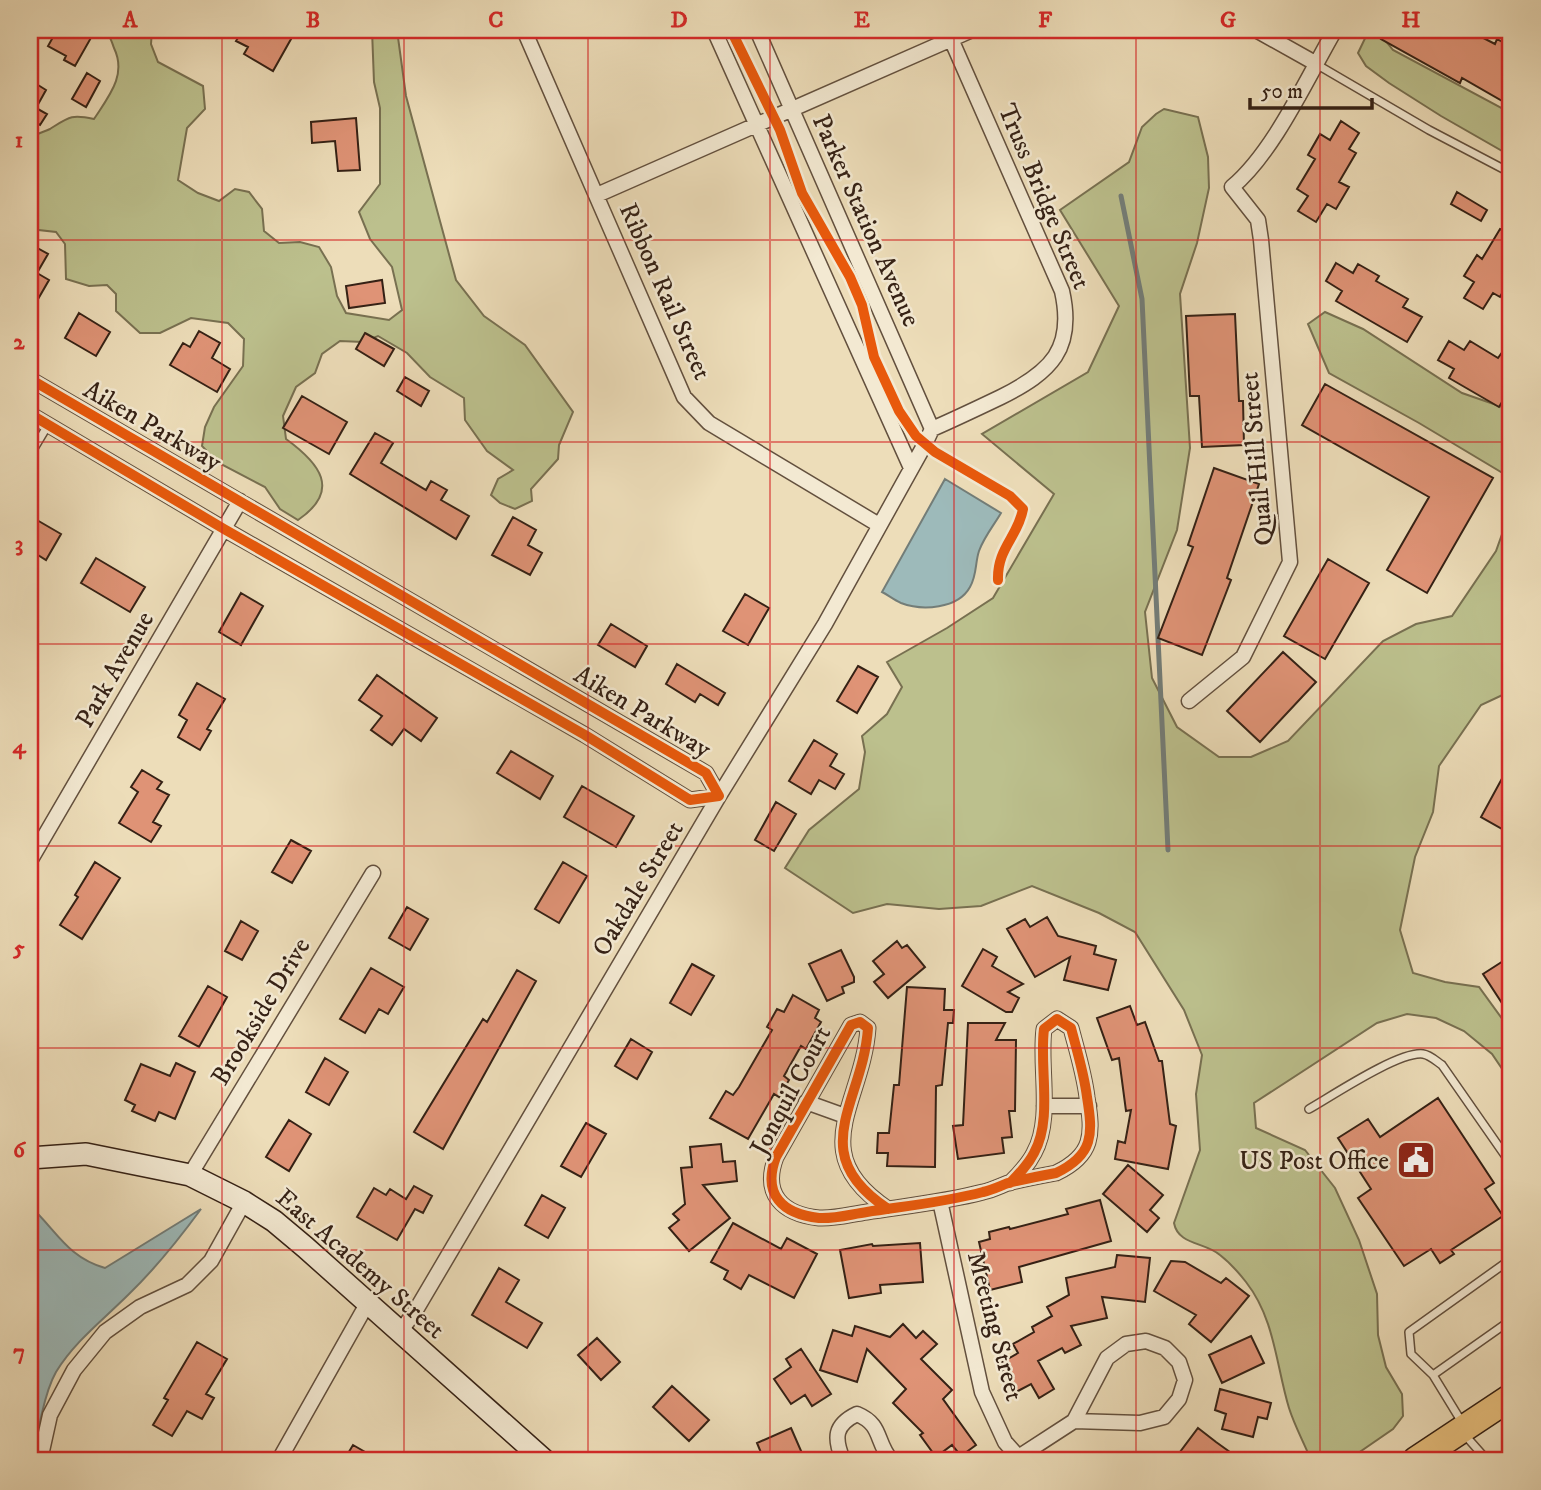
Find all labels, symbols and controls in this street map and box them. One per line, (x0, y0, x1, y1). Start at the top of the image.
text: A (122, 6, 139, 35)
text: B (306, 6, 320, 35)
text: C (488, 6, 504, 35)
text: D (670, 6, 688, 35)
text: E (854, 6, 870, 35)
text: F (1038, 6, 1053, 35)
text: G (1220, 6, 1236, 35)
text: H (1401, 6, 1421, 35)
scale bar (1250, 66, 1373, 110)
text: 50 m (1261, 79, 1303, 105)
street label: Truss Bridge Street (990, 99, 1098, 294)
street label: Parker Station Avenue (804, 109, 927, 332)
text: 1 (15, 126, 23, 155)
street label: Ribbon Rail Street (611, 198, 718, 385)
text: 2 (13, 328, 25, 357)
street label: Quail Hill Street (1233, 371, 1282, 547)
street label: Aiken Parkway (77, 373, 228, 479)
text: 3 (15, 530, 23, 559)
street label: Park Avenue (69, 606, 162, 734)
street label: Aiken Parkway (568, 658, 717, 766)
text: 4 (12, 732, 27, 761)
street label: Oakdale Street (585, 815, 691, 962)
street label: Brookside Drive (204, 932, 318, 1092)
text: 5 (12, 934, 25, 963)
street label: Jonquil Court (742, 1020, 839, 1163)
text: 6 (13, 1136, 27, 1165)
public building icon: US Post Office (1395, 1139, 1437, 1181)
place label: US Post Office (1239, 1145, 1389, 1178)
street label: East Academy Street (269, 1182, 451, 1347)
street label: Meeting Street (959, 1248, 1030, 1405)
text: 7 (13, 1338, 25, 1367)

